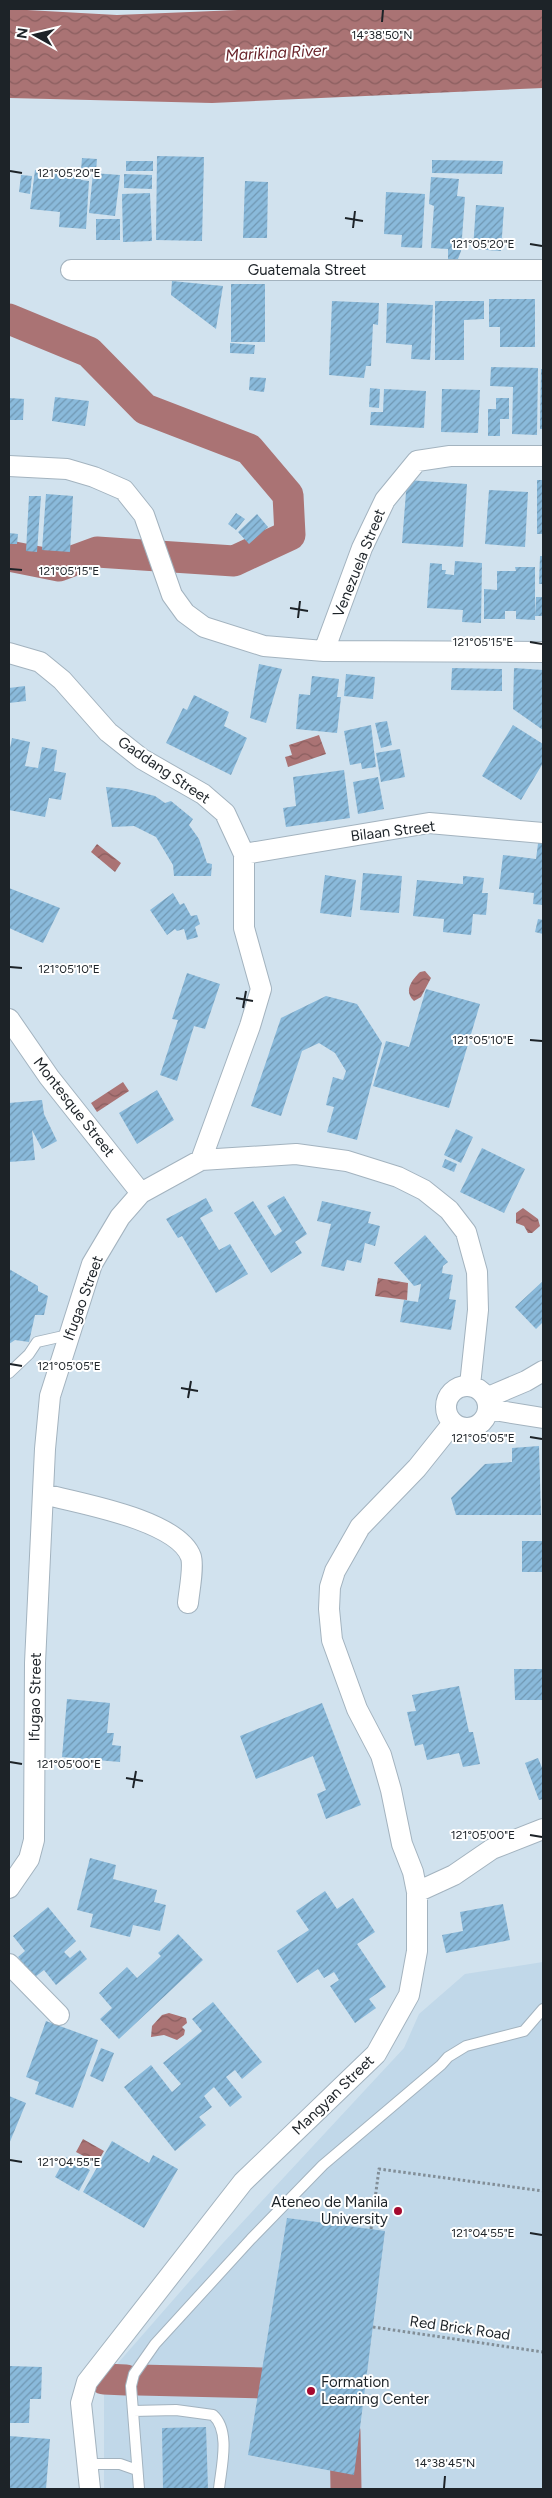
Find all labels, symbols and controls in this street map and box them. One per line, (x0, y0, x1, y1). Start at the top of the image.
north arrow (10, 10, 60, 60)
text: N (13, 27, 32, 40)
text: 14°38'50"N (352, 28, 412, 42)
water label: Marikina River (225, 40, 328, 65)
text: 121°05'20"E (37, 166, 101, 180)
text: 121°05'20"E (451, 237, 515, 251)
street label: Guatemala Street (248, 261, 366, 279)
street label: Venezuela Street (329, 506, 389, 620)
text: 121°05'15"E (39, 564, 99, 578)
text: 121°05'15"E (453, 635, 513, 649)
street label: Gaddang Street (115, 733, 214, 808)
street label: Bilaan Street (350, 817, 437, 845)
text: 121°05'10"E (38, 962, 100, 976)
text: 121°05'10"E (452, 1033, 514, 1047)
street label: Montesque Street (30, 1054, 119, 1161)
street label: Ifugao Street (59, 1253, 107, 1343)
text: 121°05'05"E (37, 1359, 101, 1373)
text: 121°05'05"E (451, 1431, 515, 1445)
street label: Ifugao Street (25, 1652, 45, 1742)
text: 121°05'00"E (37, 1757, 101, 1771)
text: 121°05'00"E (451, 1828, 515, 1842)
street label: Mangyan Street (288, 2051, 378, 2139)
text: 121°04'55"E (37, 2155, 101, 2169)
place label: Ateneo de Manila University (271, 2193, 388, 2228)
marker: Ateneo de Manila University (392, 2205, 404, 2217)
text: 121°04'55"E (451, 2226, 515, 2240)
street label: Red Brick Road (409, 2312, 511, 2344)
place label: Formation Learning Center (321, 2373, 429, 2408)
marker: Formation Learning Center (305, 2385, 317, 2397)
text: 14°38'45"N (415, 2456, 475, 2470)

